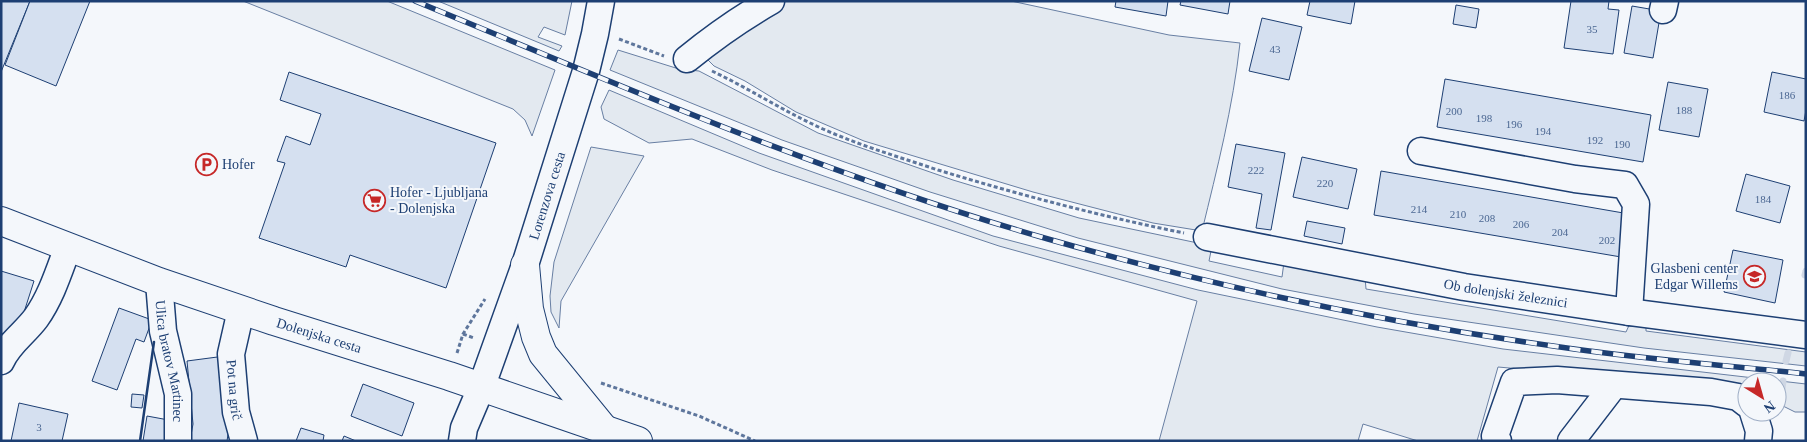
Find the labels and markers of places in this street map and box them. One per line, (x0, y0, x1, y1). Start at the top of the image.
parking icon: Hofer (194, 152, 218, 176)
place label: Hofer (222, 157, 255, 172)
place label: Hofer - Ljubljana - Dolenjska (390, 185, 489, 216)
supermarket icon: Hofer - Ljubljana - Dolenjska (362, 188, 386, 212)
place label: Glasbeni center Edgar Willems (1651, 261, 1738, 292)
school or university icon: Glasbeni center Edgar Willems (1742, 264, 1766, 288)

